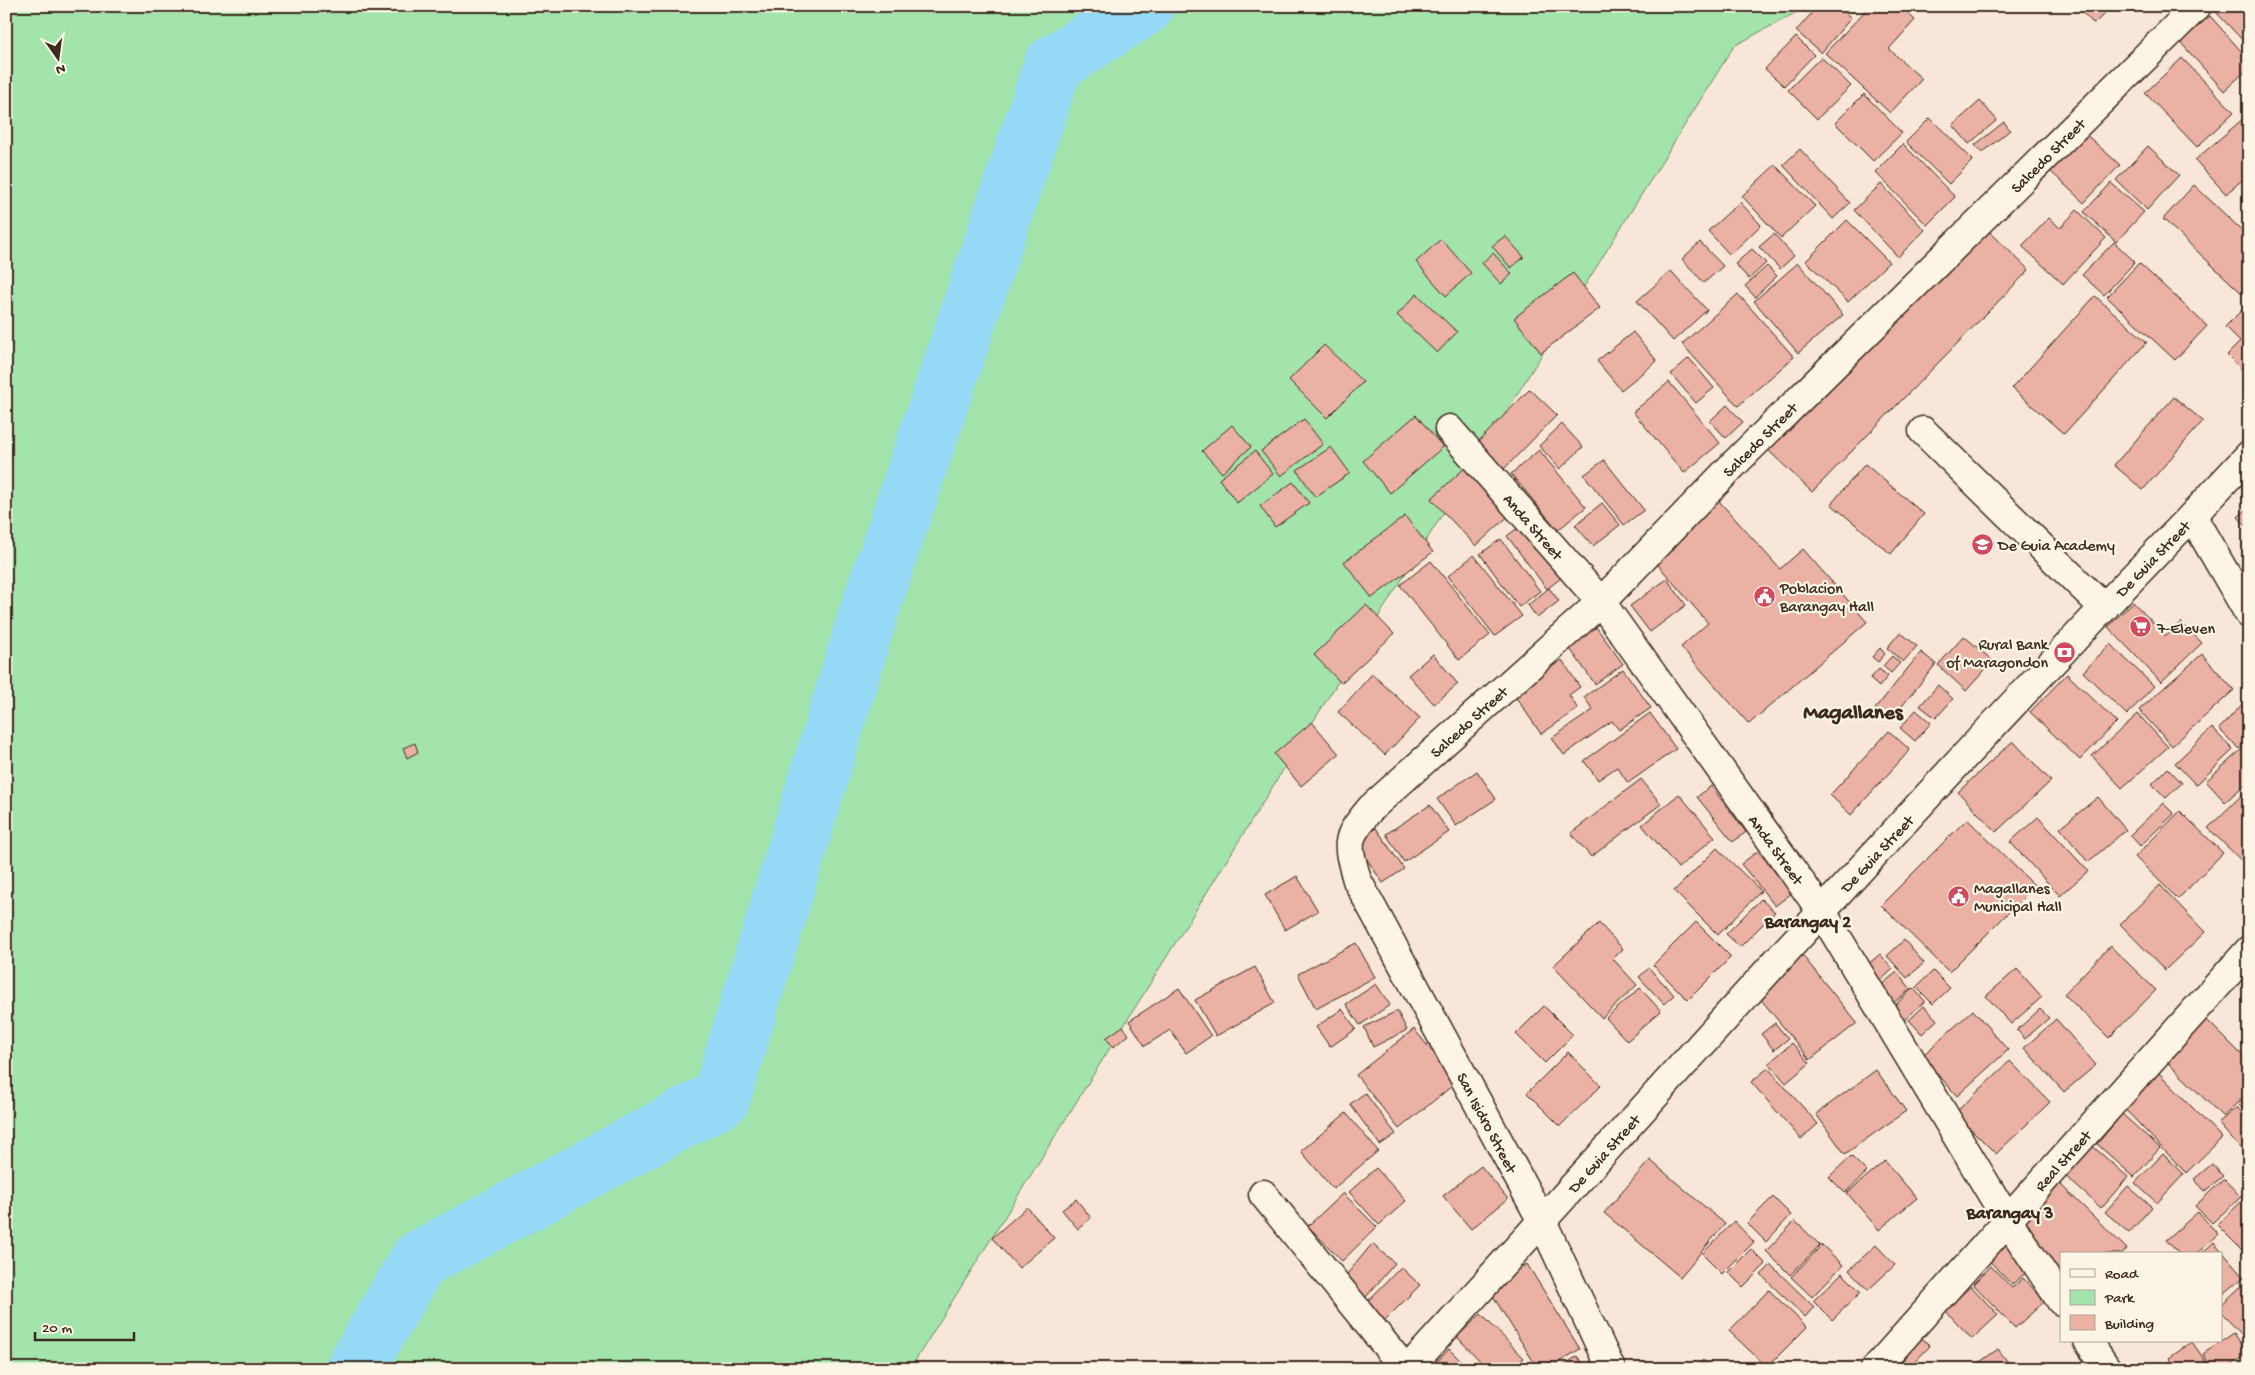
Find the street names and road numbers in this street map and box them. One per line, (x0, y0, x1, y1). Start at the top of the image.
street label: Salcedo Street (2008, 115, 2092, 199)
street label: Salcedo Street (1720, 399, 1804, 483)
street label: Anda Street (1497, 491, 1566, 566)
street label: De Guia Street (2113, 517, 2197, 603)
street label: Salcedo Street (1428, 683, 1514, 763)
street label: Anda Street (1742, 812, 1807, 891)
street label: De Guia Street (1837, 812, 1920, 899)
street label: San Isidro Street (1451, 1070, 1520, 1178)
street label: De Guia Street (1565, 1111, 1647, 1199)
street label: Real Street (2032, 1127, 2098, 1197)

